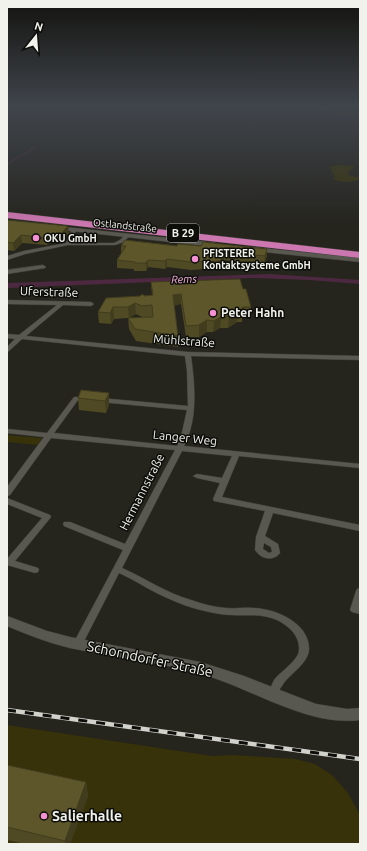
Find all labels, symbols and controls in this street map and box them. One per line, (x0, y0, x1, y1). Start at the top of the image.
north arrow (16, 16, 56, 56)
text: N (33, 19, 45, 33)
street label: Ostlandstraße (92, 217, 157, 234)
road number: B 29 (167, 224, 199, 242)
marker: OKU GmbH (31, 233, 41, 243)
place label: OKU GmbH (44, 233, 97, 244)
place label: PFISTERER Kontaktsysteme GmbH (203, 248, 311, 271)
marker: PFISTERER Kontaktsysteme GmbH (190, 254, 200, 264)
water label: Rems (171, 273, 198, 285)
street label: Uferstraße (20, 284, 78, 299)
place label: Peter Hahn (221, 306, 284, 319)
marker: Peter Hahn (208, 308, 218, 318)
street label: Mühlstraße (153, 332, 215, 349)
street label: Langer Weg (152, 428, 218, 447)
street label: Hermannstraße (117, 451, 166, 532)
street label: Schorndorfer Straße (86, 638, 214, 680)
place label: Salierhalle (52, 808, 122, 824)
marker: Salierhalle (39, 811, 49, 821)

